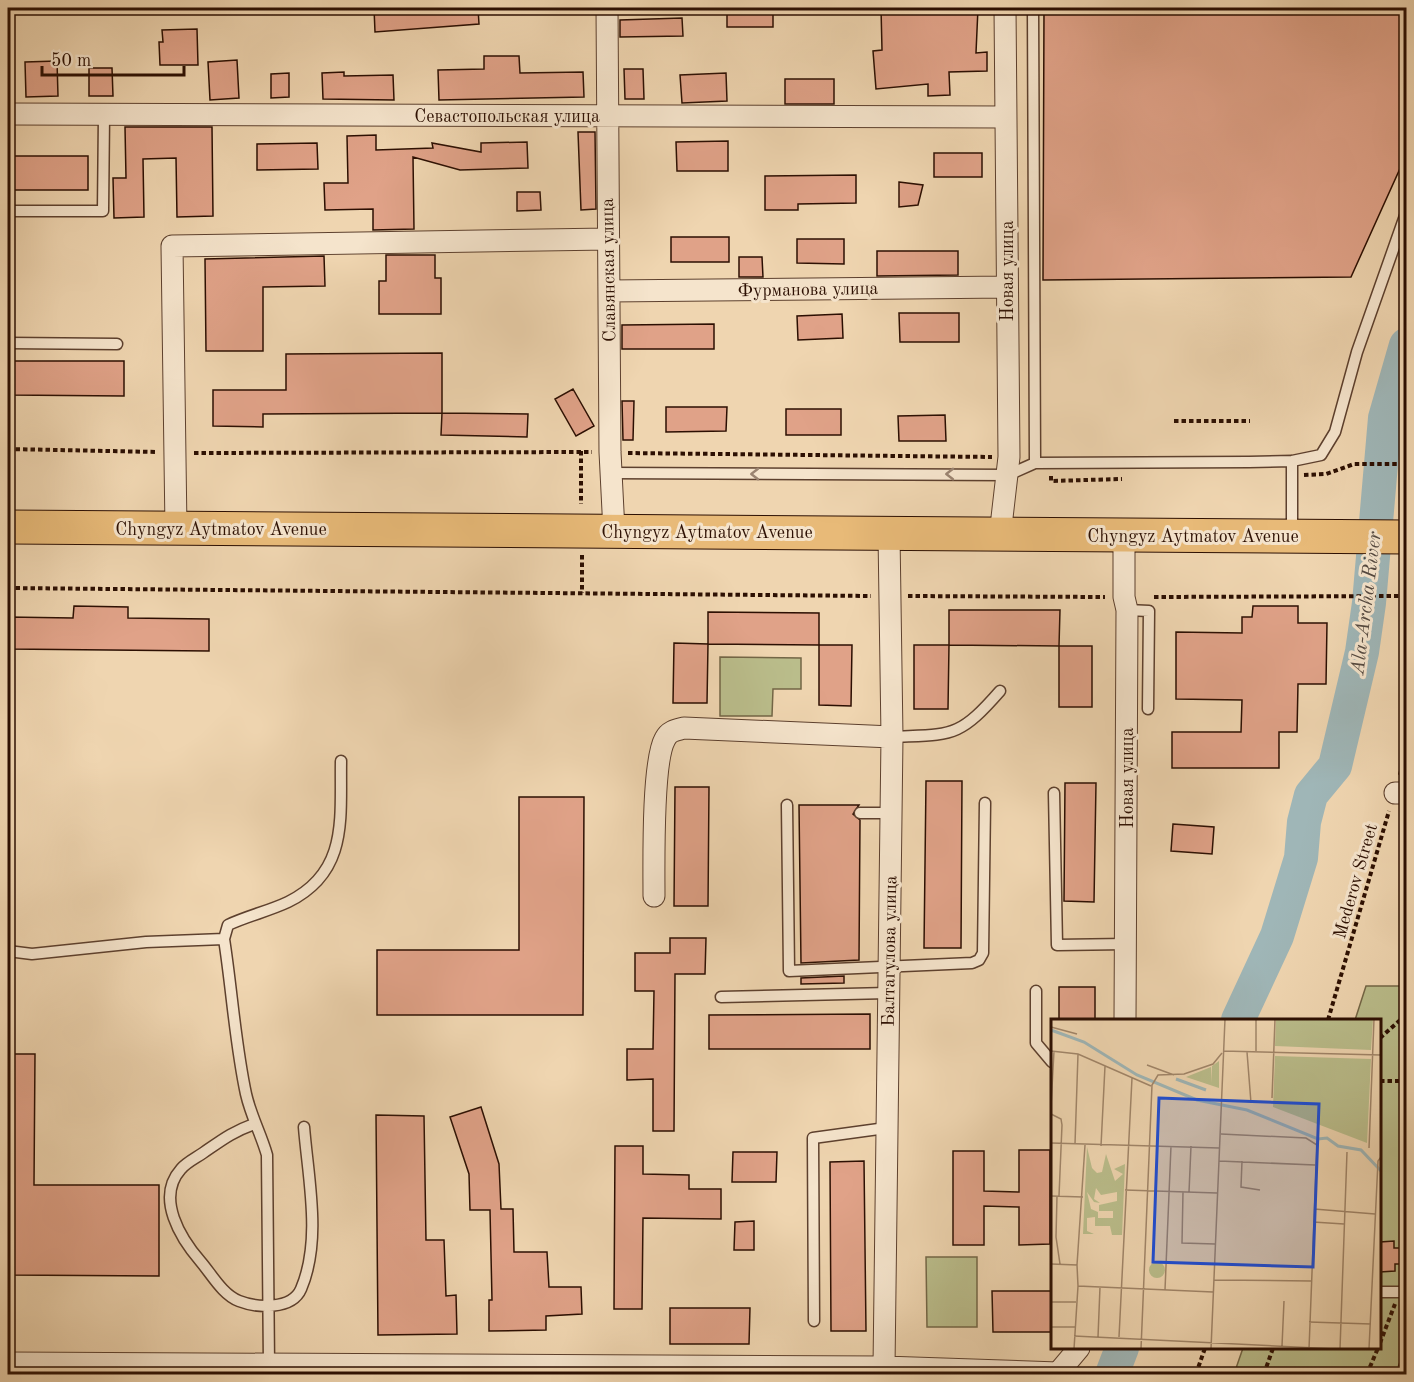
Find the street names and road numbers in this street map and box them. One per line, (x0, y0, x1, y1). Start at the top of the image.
street label: Севастопольская улица (414, 108, 600, 126)
street label: Славянская улица (599, 198, 619, 342)
street label: Новая улица (999, 220, 1017, 322)
street label: Фурманова улица (738, 280, 879, 300)
street label: Chyngyz Aytmatov Avenue (115, 521, 327, 539)
street label: Chyngyz Aytmatov Avenue (601, 524, 813, 542)
street label: Chyngyz Aytmatov Avenue (1087, 528, 1299, 546)
street label: Новая улица (1119, 727, 1137, 829)
street label: Mederov Street (1331, 822, 1381, 941)
street label: Балтагулова улица (880, 875, 900, 1027)

